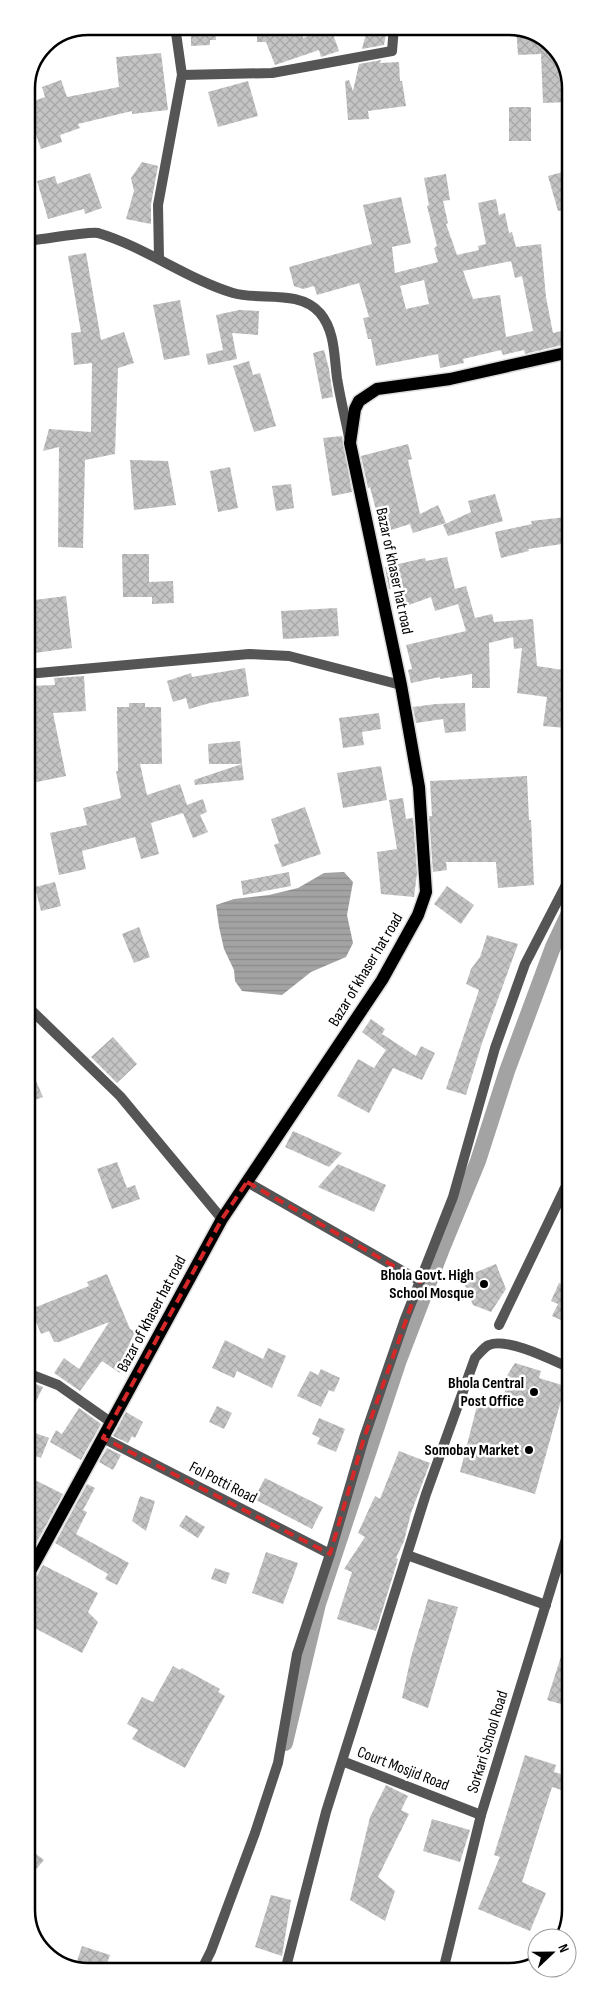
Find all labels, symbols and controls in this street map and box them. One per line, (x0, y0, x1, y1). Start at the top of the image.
street label: Bazar of khaser hat road (371, 506, 417, 636)
street label: Bazar of khaser hat road (325, 910, 407, 1030)
street label: Bazar of khaser hat road (113, 1253, 191, 1375)
place label: Bhola Govt. High School Mosque (381, 1266, 474, 1303)
marker: Bhola Govt. High School Mosque (478, 1278, 490, 1290)
place label: Bhola Central Post Office (448, 1374, 524, 1411)
marker: Bhola Central Post Office (528, 1386, 540, 1398)
place label: Somobay Market (425, 1441, 519, 1460)
marker: Somobay Market (523, 1444, 535, 1456)
street label: Fol Potti Road (186, 1458, 260, 1508)
street label: Sorkari School Road (463, 1689, 513, 1795)
street label: Court Mosjid Road (354, 1743, 452, 1795)
north arrow (527, 1928, 577, 1978)
text: N (554, 1942, 573, 1955)

